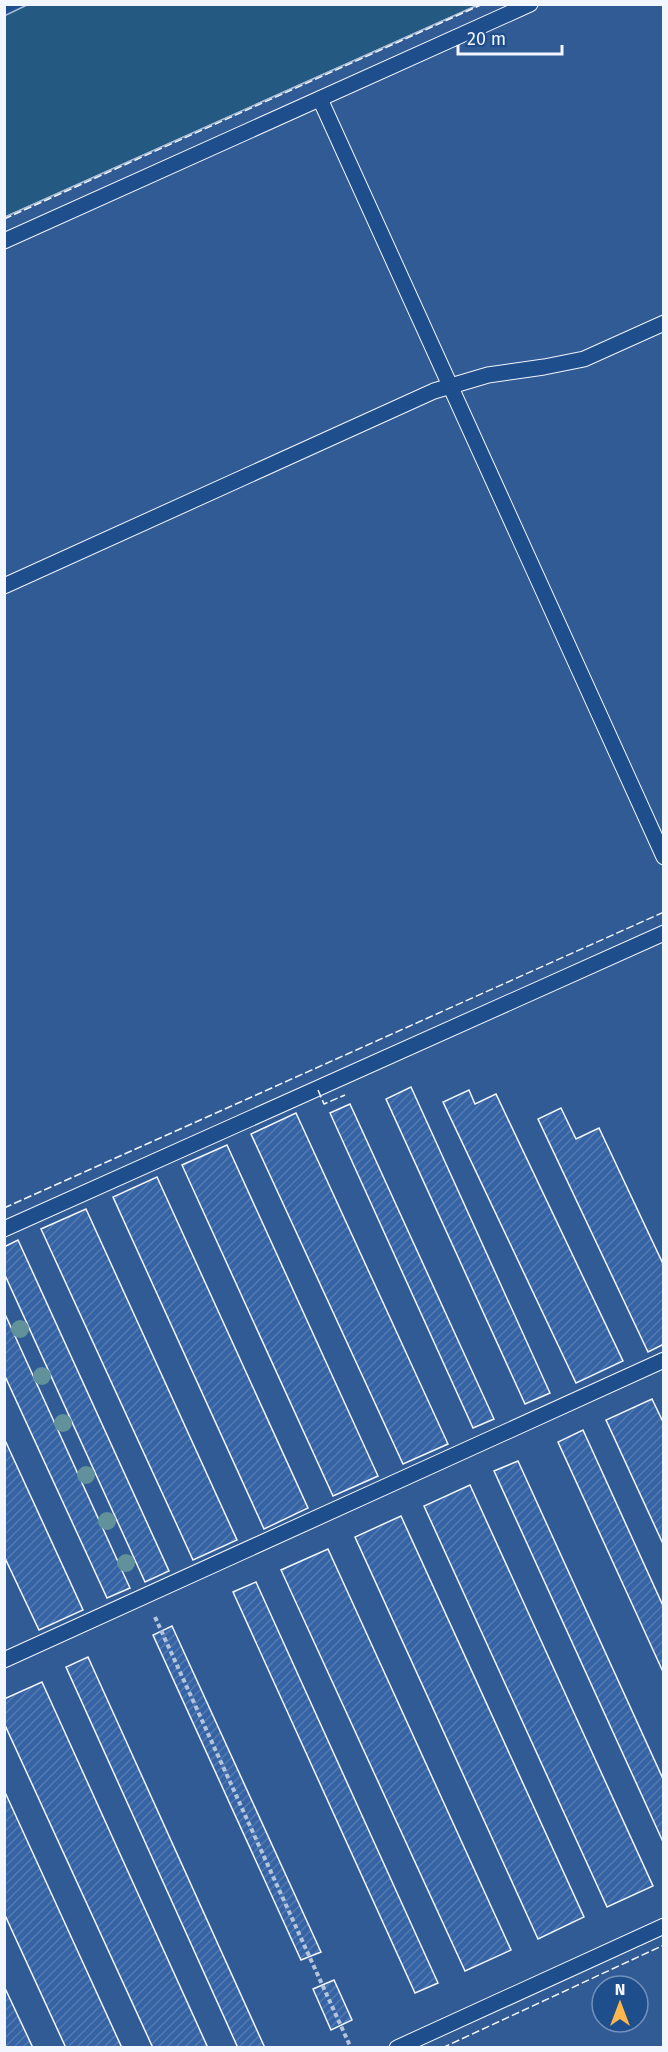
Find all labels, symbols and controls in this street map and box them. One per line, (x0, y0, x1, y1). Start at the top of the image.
scale bar (458, 18, 562, 56)
text: 20 m (467, 28, 506, 50)
north arrow (590, 1974, 650, 2034)
text: N (615, 1980, 625, 1999)

